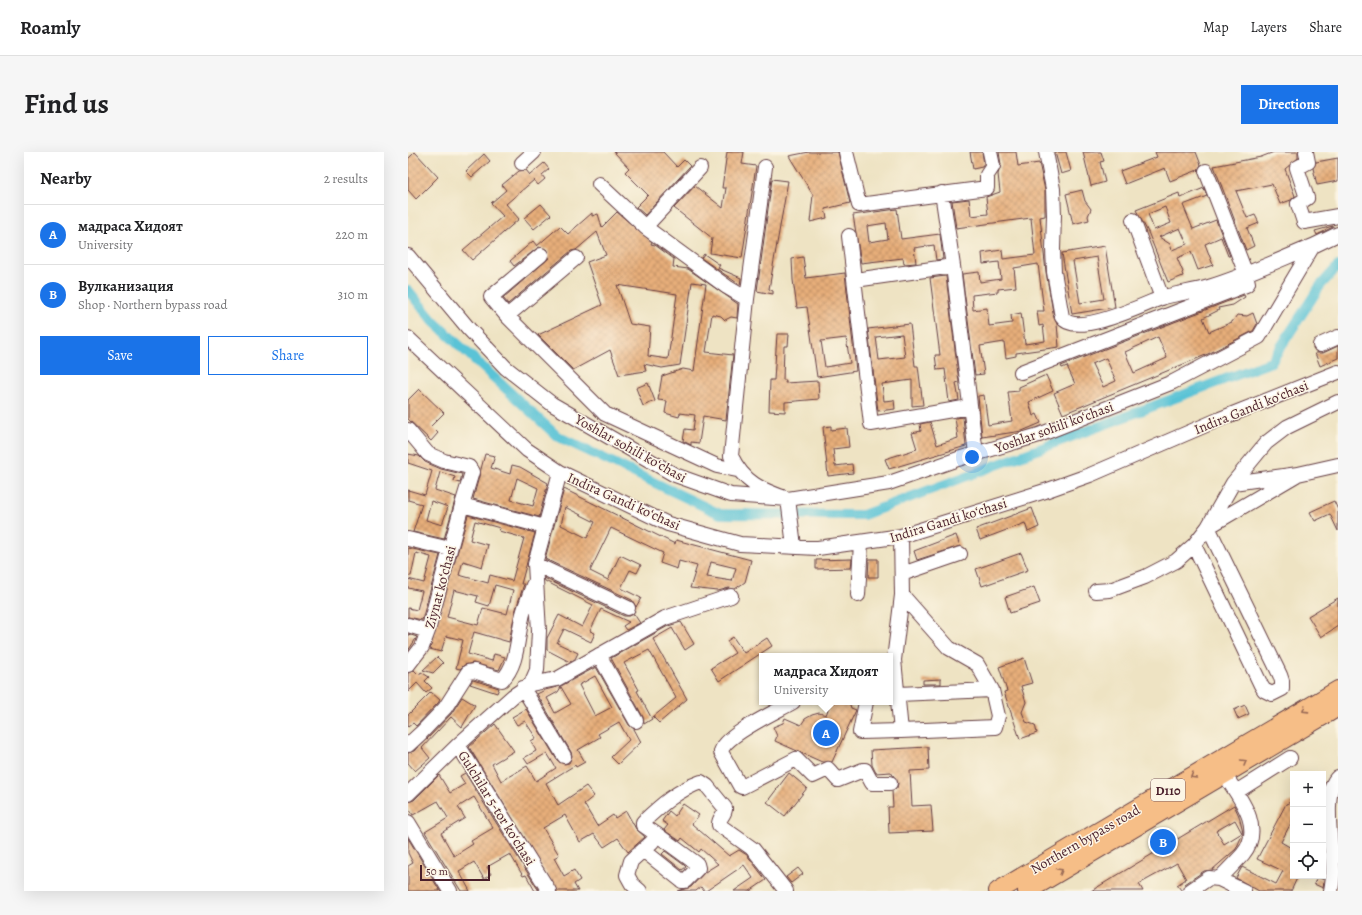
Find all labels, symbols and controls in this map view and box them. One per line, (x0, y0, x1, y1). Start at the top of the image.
text: Roamly (20, 15, 80, 41)
text: Map (1203, 18, 1229, 37)
text: Layers (1251, 18, 1287, 37)
text: Share (1309, 18, 1342, 37)
text: Find us (24, 85, 109, 123)
button: Directions (1241, 85, 1338, 124)
text: Nearby (40, 167, 91, 190)
text: 2 results (324, 170, 368, 187)
text: мадраса Хидоят (78, 216, 183, 236)
text: A (49, 226, 57, 243)
text: 220 m (335, 226, 368, 243)
text: University (78, 236, 133, 253)
text: Вулканизация (78, 276, 174, 296)
text: B (49, 286, 57, 303)
text: 310 m (338, 286, 368, 303)
text: Shop · Northern bypass road (78, 296, 228, 313)
button: Save (40, 336, 200, 375)
button: Share (208, 336, 368, 375)
street label: Indira Gandi koʻchasi (1191, 376, 1311, 439)
street label: Yoshlar sohili koʻchasi (991, 397, 1116, 458)
street label: Yoshlar sohili koʻchasi (571, 409, 690, 487)
your location (962, 447, 982, 467)
street label: Indira Gandi koʻchasi (564, 468, 683, 535)
street label: Indira Gandi koʻchasi (887, 494, 1009, 547)
street label: Ziynat koʻchasi (420, 543, 461, 631)
popup (759, 653, 893, 705)
text: мадраса Хидоят (774, 661, 878, 681)
text: University (774, 681, 828, 698)
one-way arrow (1302, 706, 1309, 713)
pin: A (813, 718, 839, 748)
street label: Gulchilar 5-tor koʻchasi (453, 747, 540, 869)
one-way arrow (1240, 759, 1247, 766)
one-way arrow (1190, 771, 1197, 778)
map controls (1290, 771, 1326, 879)
button: + (1290, 771, 1326, 807)
road number: D110 (1151, 779, 1185, 801)
street label: Northern bypass road (1027, 800, 1144, 879)
button: − (1290, 807, 1326, 843)
pin: B (1150, 827, 1176, 857)
button: locate (1290, 843, 1326, 879)
scale bar (420, 863, 490, 882)
text: 50 m (426, 864, 448, 879)
one-way arrow (1056, 869, 1063, 876)

